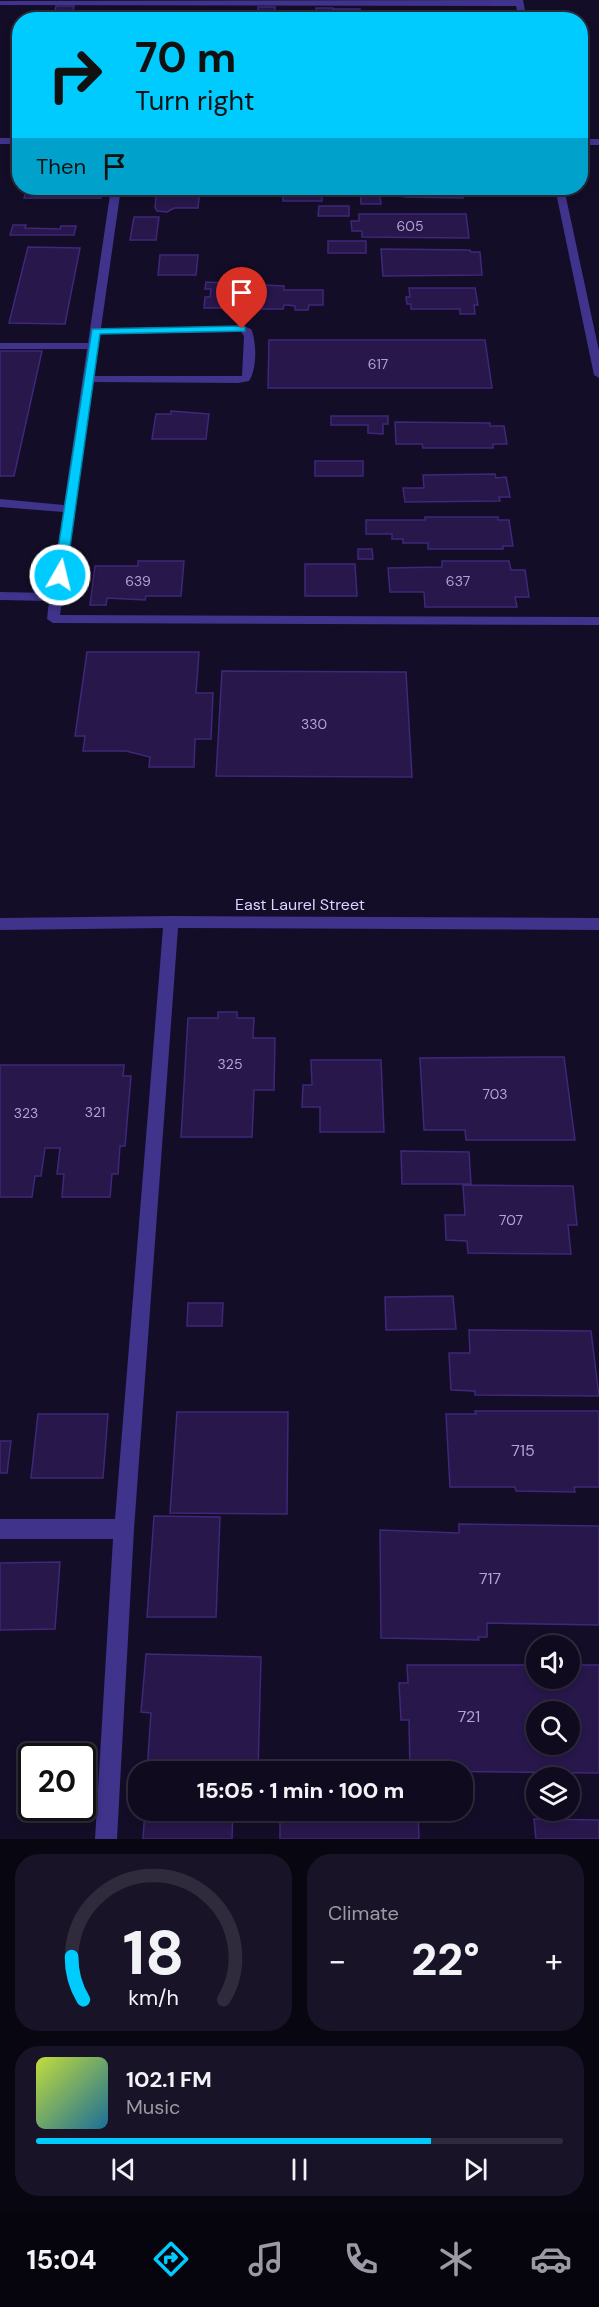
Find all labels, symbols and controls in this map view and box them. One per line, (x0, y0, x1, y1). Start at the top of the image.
text: 70 m (135, 30, 236, 85)
icon: right (36, 36, 114, 114)
text: Turn right (135, 83, 255, 118)
icon: arrive (98, 150, 131, 183)
text: Then (36, 152, 86, 181)
house number: 605 (397, 217, 423, 235)
pin (216, 267, 267, 329)
icon: arrive (225, 276, 258, 309)
house number: 617 (368, 355, 388, 373)
position arrow (28, 543, 92, 607)
house number: 639 (125, 572, 151, 590)
house number: 637 (446, 572, 470, 590)
house number: 330 (301, 715, 327, 733)
street label: East Laurel Street (235, 894, 365, 915)
house number: 325 (218, 1055, 242, 1073)
house number: 703 (482, 1085, 508, 1103)
house number: 321 (85, 1103, 105, 1121)
house number: 323 (14, 1104, 38, 1122)
house number: 707 (499, 1211, 523, 1229)
house number: 715 (511, 1440, 535, 1461)
house number: 717 (479, 1568, 501, 1589)
map controls (526, 1635, 580, 1821)
button: sound (526, 1635, 580, 1689)
button: search (526, 1701, 580, 1755)
house number: 721 (458, 1706, 480, 1727)
speed limit sign: 20 (18, 1743, 96, 1821)
button: layers (526, 1767, 580, 1821)
text: 15:05 · 1 min · 100 m (197, 1776, 404, 1805)
text: Climate (328, 1900, 399, 1926)
text: 18 (122, 1912, 185, 1993)
text: 22° (411, 1930, 480, 1989)
text: − (328, 1939, 346, 1982)
text: + (545, 1939, 563, 1982)
text: km/h (128, 1984, 179, 2012)
text: 102.1 FM (126, 2065, 212, 2094)
text: Music (126, 2094, 181, 2120)
icon: previous (107, 2153, 140, 2186)
icon: pause (283, 2153, 316, 2186)
icon: next (459, 2153, 492, 2186)
icon: directions (150, 2238, 192, 2280)
icon: music (245, 2238, 287, 2280)
icon: phone (340, 2238, 382, 2280)
icon: climate (435, 2238, 477, 2280)
icon: car (530, 2238, 572, 2280)
text: 15:04 (27, 2242, 97, 2277)

